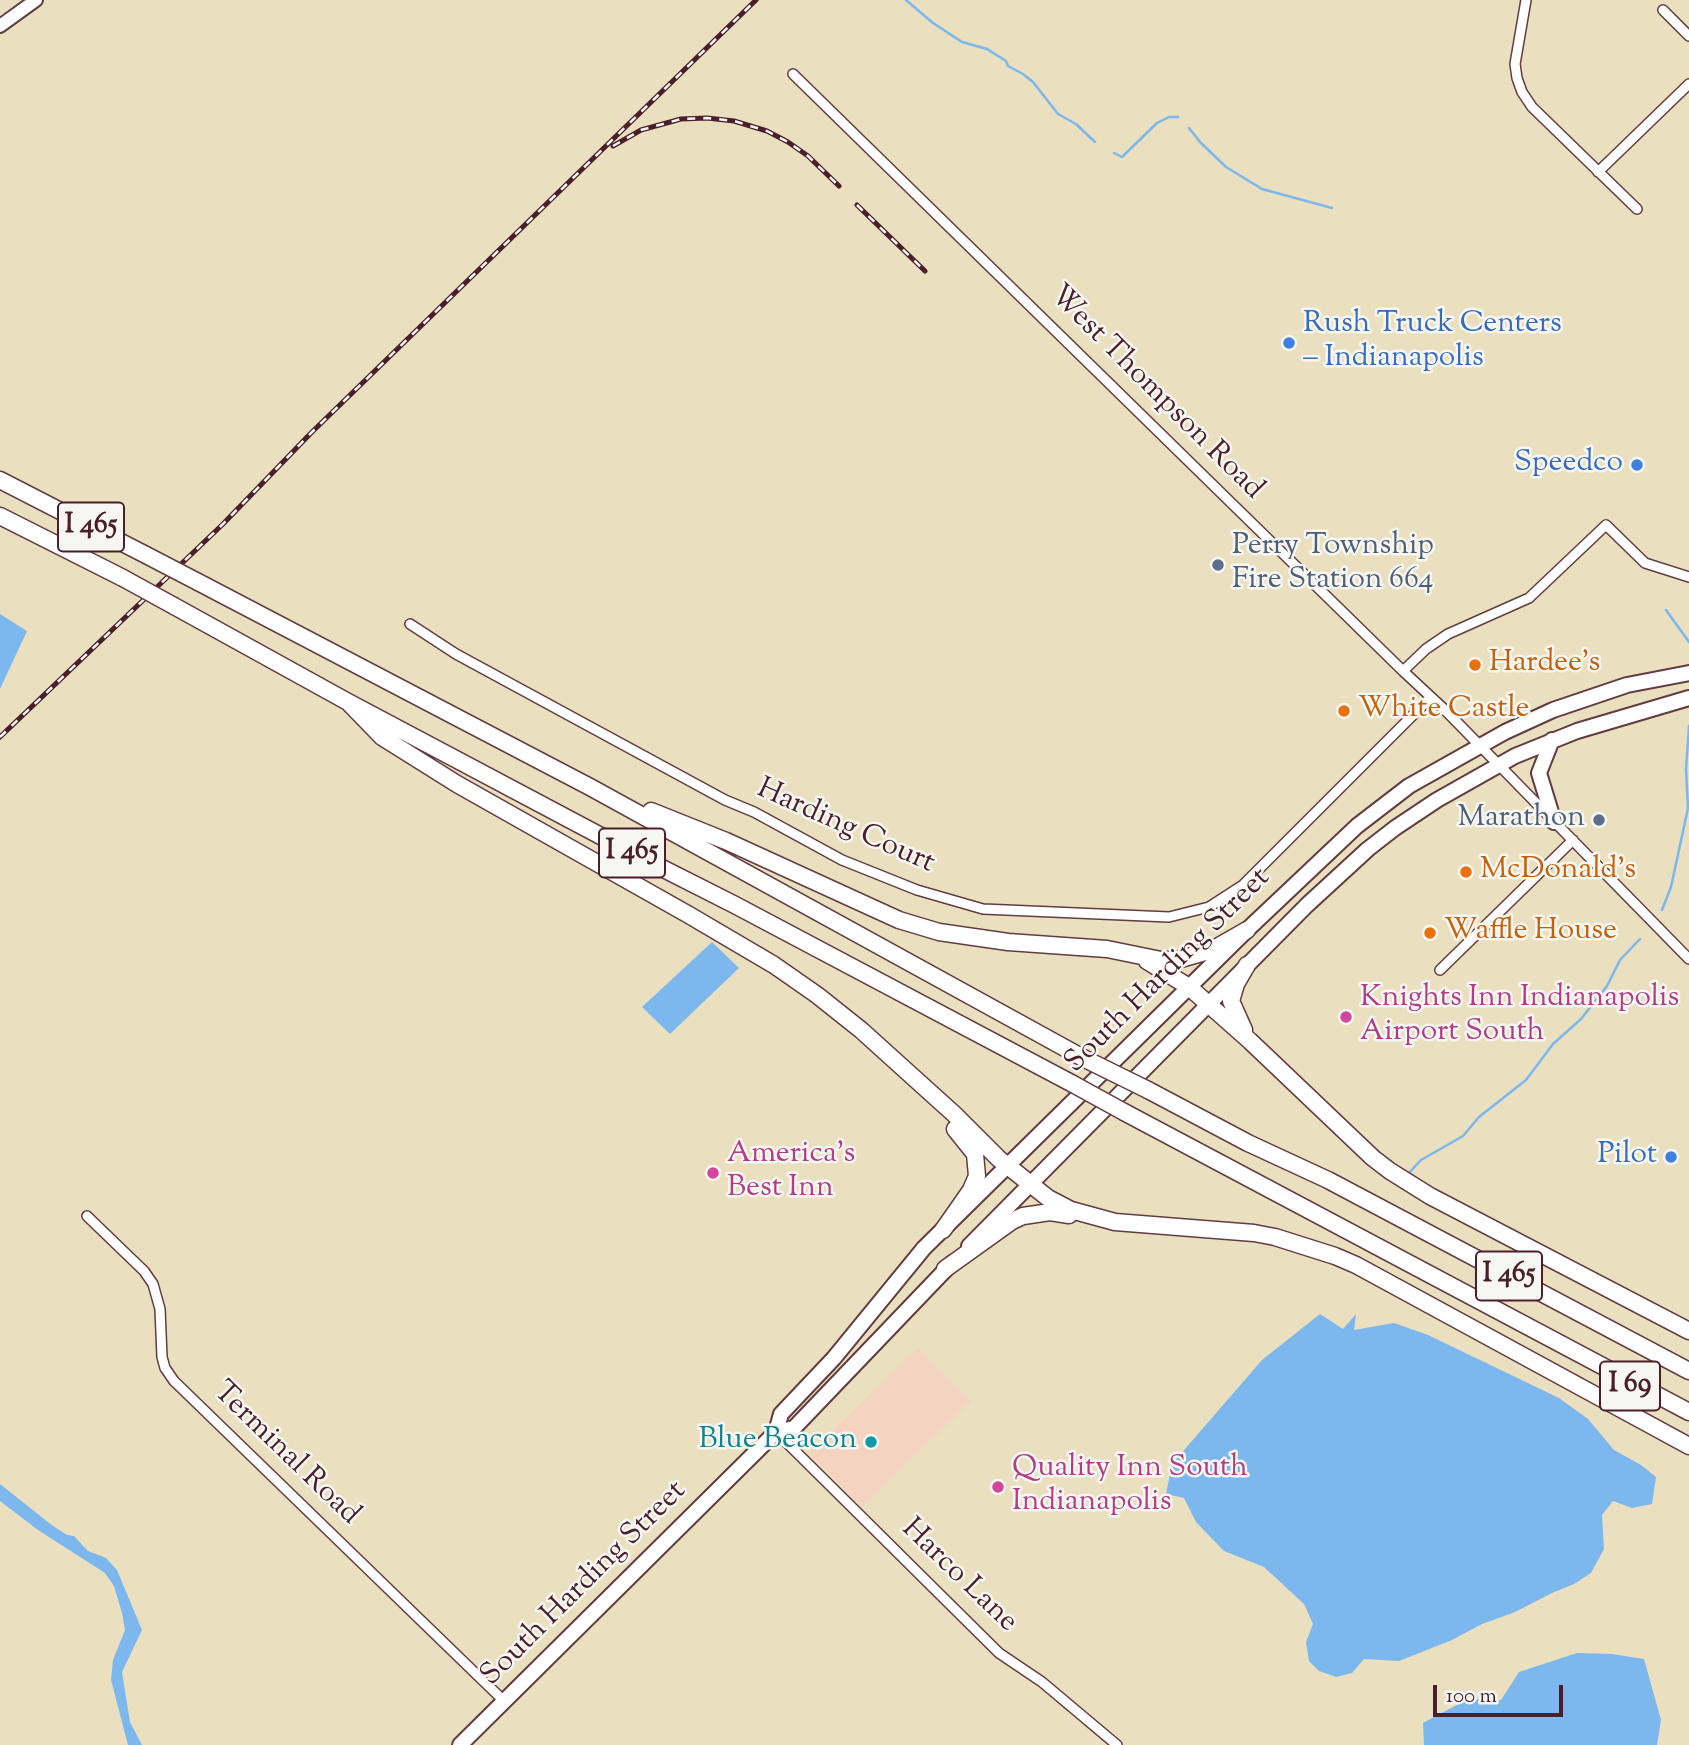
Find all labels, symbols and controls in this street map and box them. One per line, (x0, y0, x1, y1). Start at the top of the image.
street label: West Thompson Road (1040, 279, 1270, 509)
place label: Rush Truck Centers – Indianapolis (1303, 308, 1562, 378)
marker: Rush Truck Centers – Indianapolis (1281, 335, 1297, 351)
place label: Speedco (1514, 447, 1623, 483)
marker: Speedco (1629, 457, 1645, 473)
road number: I 465 (58, 503, 124, 552)
place label: Perry Township Fire Station 664 (1232, 530, 1434, 600)
marker: Perry Township Fire Station 664 (1210, 557, 1226, 573)
place label: Hardee's (1489, 647, 1600, 683)
marker: Hardee's (1467, 657, 1483, 673)
place label: White Castle (1358, 693, 1530, 729)
marker: White Castle (1336, 703, 1352, 719)
street label: Harding Court (750, 773, 940, 883)
place label: Marathon (1458, 802, 1585, 838)
marker: Marathon (1591, 812, 1607, 828)
road number: I 465 (599, 828, 665, 878)
place label: McDonald's (1480, 854, 1636, 890)
street label: South Harding Street (1059, 862, 1279, 1082)
marker: McDonald's (1458, 864, 1474, 880)
place label: Waffle House (1444, 915, 1617, 951)
marker: Waffle House (1422, 925, 1438, 941)
place label: Knights Inn Indianapolis Airport South (1360, 982, 1679, 1052)
marker: Knights Inn Indianapolis Airport South (1338, 1009, 1354, 1025)
place label: America's Best Inn (727, 1138, 855, 1208)
place label: Pilot (1597, 1139, 1657, 1175)
marker: Pilot (1663, 1149, 1679, 1165)
marker: America's Best Inn (705, 1165, 721, 1181)
road number: I 465 (1476, 1252, 1542, 1300)
road number: I 69 (1600, 1362, 1660, 1410)
street label: Terminal Road (204, 1376, 366, 1534)
place label: Blue Beacon (699, 1424, 857, 1460)
marker: Blue Beacon (863, 1434, 879, 1450)
place label: Quality Inn South Indianapolis (1012, 1452, 1248, 1522)
street label: South Harding Street (475, 1475, 695, 1695)
marker: Quality Inn South Indianapolis (990, 1479, 1006, 1495)
street label: Harco Lane (892, 1513, 1024, 1641)
scale bar (1437, 1672, 1566, 1716)
text: 100 m (1446, 1682, 1497, 1712)

